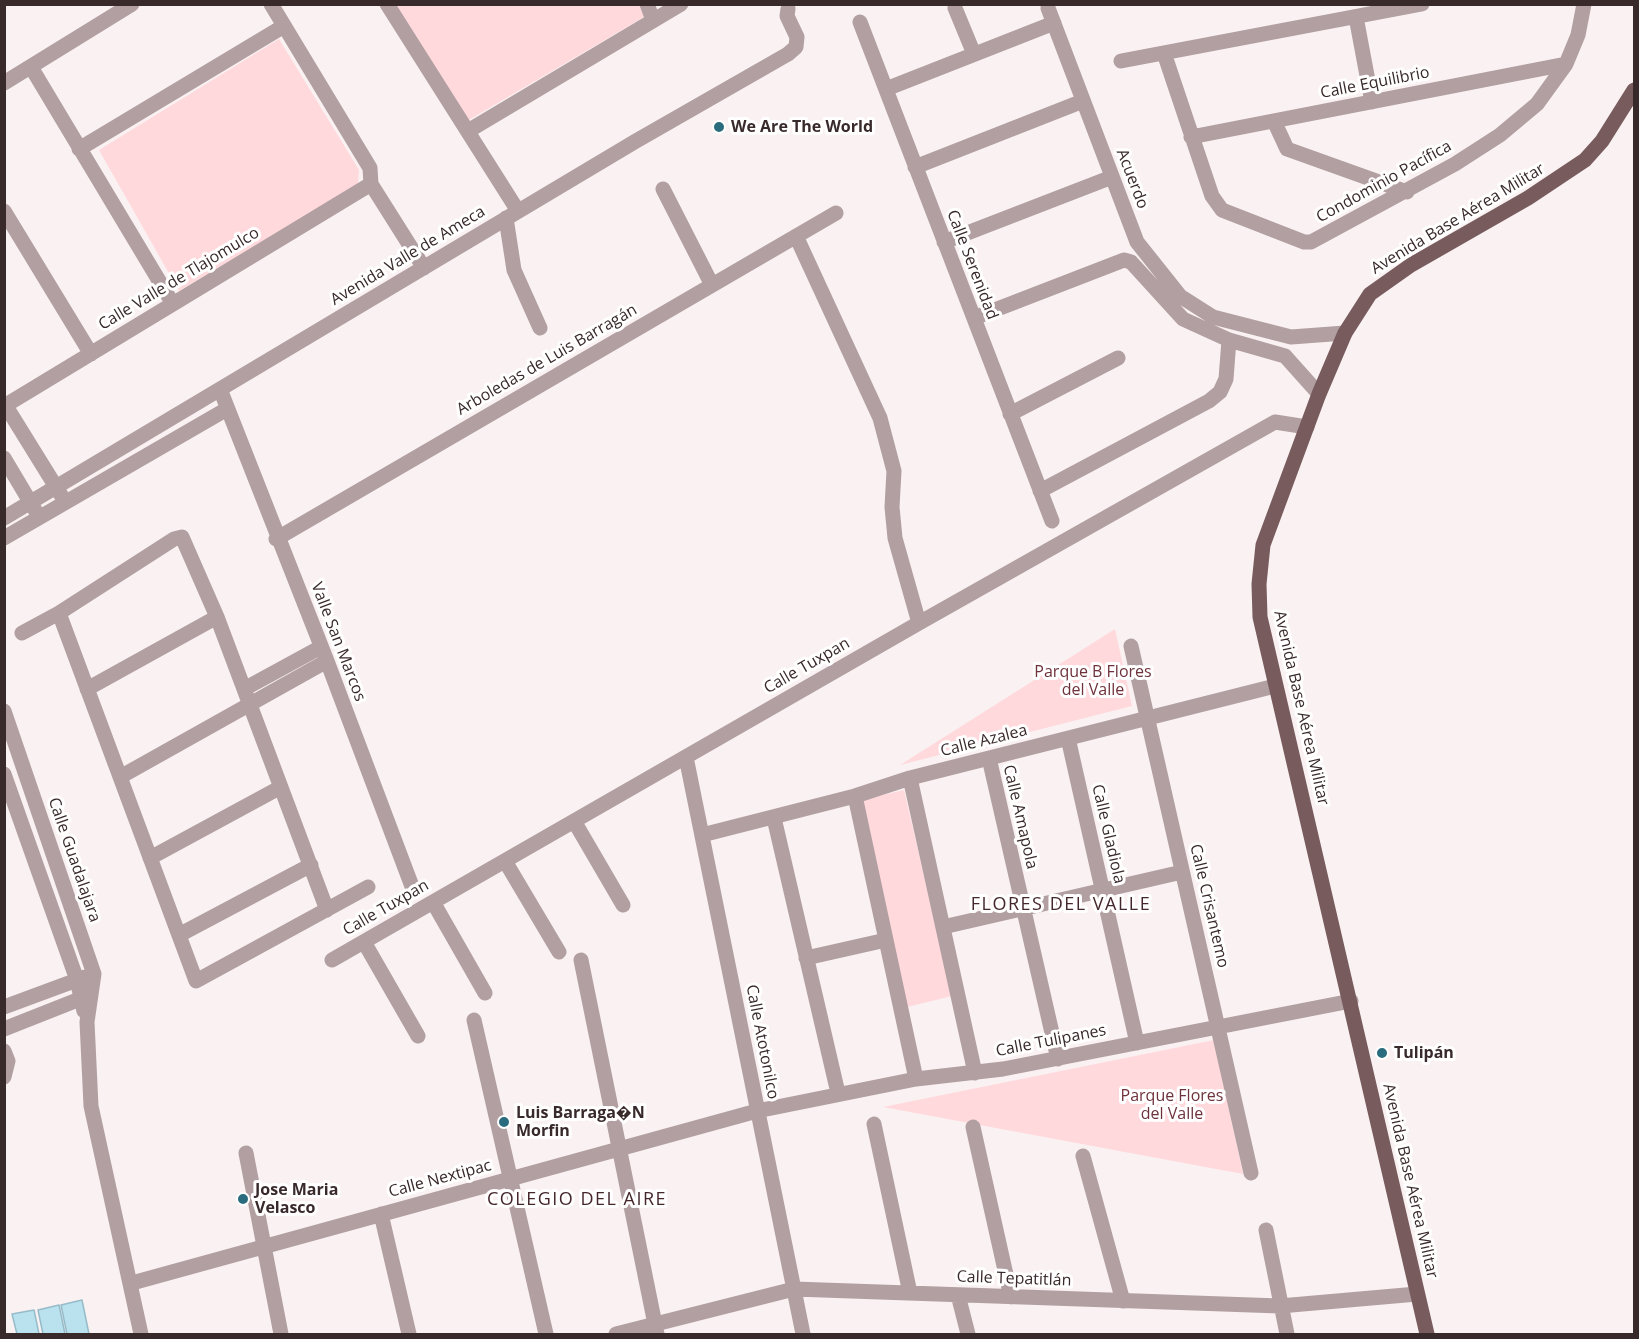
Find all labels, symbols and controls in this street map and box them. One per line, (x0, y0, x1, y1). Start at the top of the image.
street label: Calle Equilibrio (1319, 63, 1431, 103)
place label: We Are The World (731, 117, 873, 137)
marker: We Are The World (712, 120, 726, 134)
street label: Condominio Pacífica (1313, 137, 1455, 227)
street label: Acuerdo (1112, 146, 1152, 212)
street label: Avenida Base Aérea Militar (1368, 160, 1548, 278)
street label: Avenida Valle de Ameca (327, 202, 489, 310)
street label: Calle Serenidad (942, 208, 1002, 322)
street label: Calle Valle de Tlajomulco (95, 223, 263, 335)
street label: Arboledas de Luis Barragán (453, 300, 641, 420)
street label: Valle San Marcos (306, 580, 370, 704)
street label: Avenida Base Aérea Militar (1269, 609, 1333, 807)
street label: Calle Tuxpan (761, 634, 853, 698)
park label: Parque B Flores del Valle (1034, 662, 1152, 700)
street label: Calle Azalea (939, 721, 1029, 761)
street label: Calle Amapola (999, 763, 1041, 871)
street label: Calle Gladiola (1087, 783, 1129, 885)
street label: Calle Guadalajara (44, 795, 104, 925)
street label: Calle Crisantemo (1185, 842, 1233, 970)
street label: Calle Tuxpan (340, 876, 432, 940)
district label: FLORES DEL VALLE (971, 894, 1151, 916)
street label: Calle Atotonilco (741, 983, 783, 1101)
street label: Calle Tulipanes (994, 1021, 1108, 1061)
place label: Tulipán (1394, 1043, 1454, 1063)
marker: Tulipán (1375, 1046, 1389, 1060)
street label: Avenida Base Aérea Militar (1378, 1082, 1442, 1280)
park label: Parque Flores del Valle (1121, 1086, 1223, 1124)
place label: Luis Barraga�N Morfin (516, 1103, 645, 1141)
marker: Luis Barraga�N Morfin (497, 1115, 511, 1129)
street label: Calle Nextipac (386, 1156, 494, 1202)
place label: Jose Maria Velasco (255, 1180, 338, 1218)
district label: COLEGIO DEL AIRE (487, 1189, 667, 1211)
marker: Jose Maria Velasco (236, 1192, 250, 1206)
street label: Calle Tepatitlán (956, 1267, 1072, 1291)

